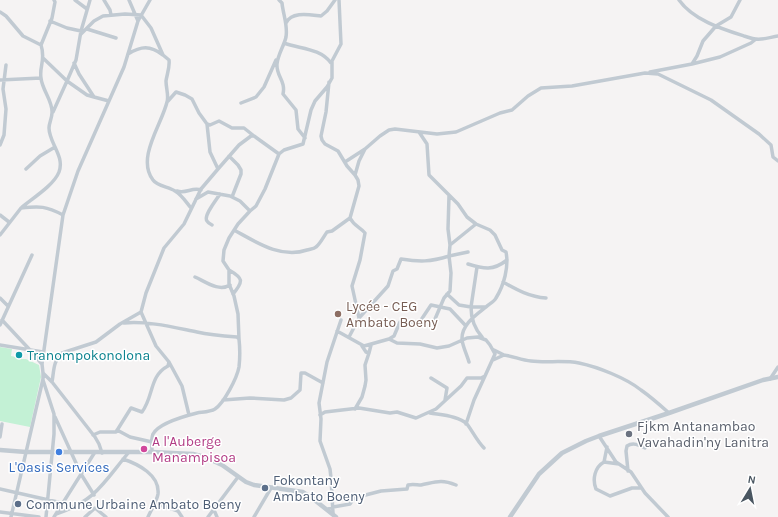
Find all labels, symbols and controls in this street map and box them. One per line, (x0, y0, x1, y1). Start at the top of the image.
place label: Lycée - CEG Ambato Boeny (346, 298, 438, 331)
marker: Lycée - CEG Ambato Boeny (333, 309, 343, 319)
place label: Tranompokonolona (27, 347, 150, 364)
marker: Tranompokonolona (14, 350, 24, 360)
place label: Fjkm Antanambao Vavahadin'ny Lanitra (637, 418, 769, 451)
marker: Fjkm Antanambao Vavahadin'ny Lanitra (624, 429, 634, 439)
place label: A l'Auberge Manampisoa (152, 433, 236, 466)
marker: A l'Auberge Manampisoa (139, 444, 149, 454)
marker: L'Oasis Services (54, 447, 64, 457)
place label: L'Oasis Services (8, 459, 110, 476)
north arrow (730, 469, 770, 509)
place label: Fokontany Ambato Boeny (273, 472, 365, 505)
text: N (747, 473, 757, 487)
marker: Fokontany Ambato Boeny (260, 483, 270, 493)
place label: Commune Urbaine Ambato Boeny (26, 496, 242, 513)
marker: Commune Urbaine Ambato Boeny (13, 499, 23, 509)

